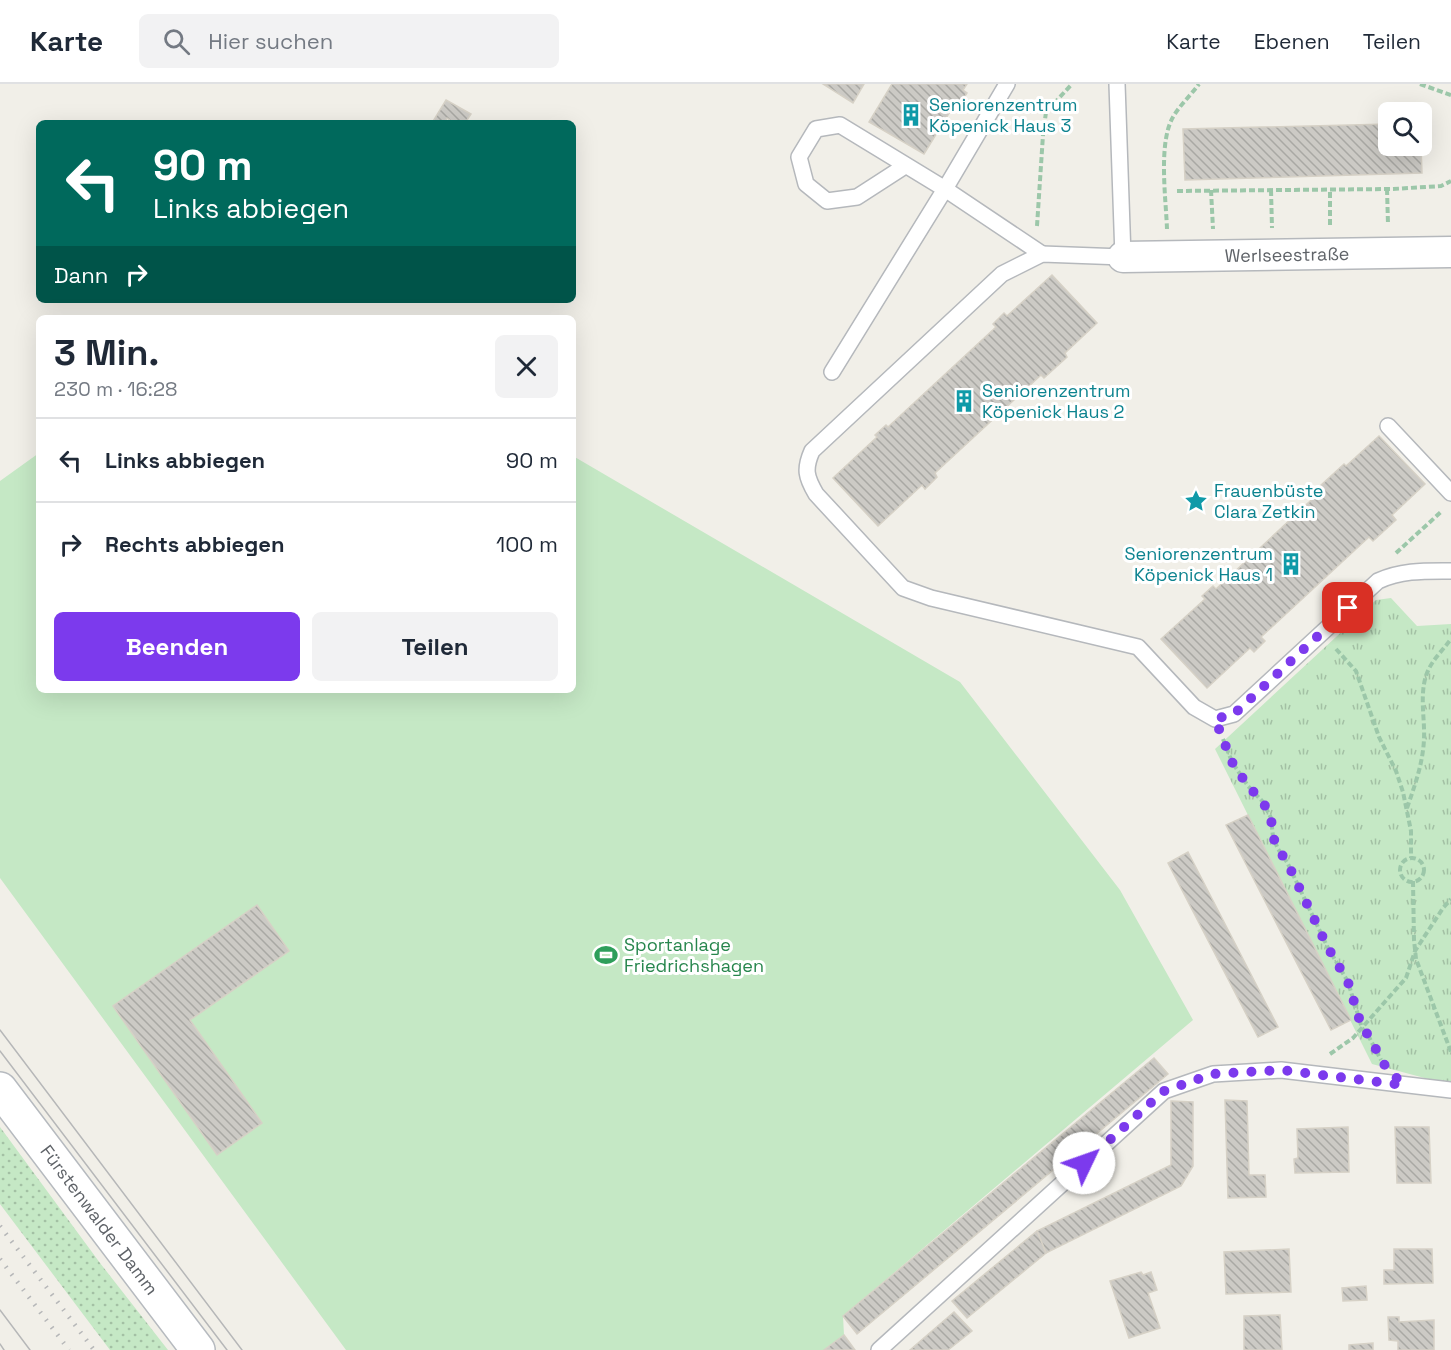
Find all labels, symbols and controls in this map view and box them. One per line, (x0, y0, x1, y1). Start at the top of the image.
search box (139, 14, 559, 68)
text: Karte (30, 23, 103, 59)
icon: search (160, 25, 193, 58)
text: Hier suchen (208, 27, 333, 55)
text: Karte (1166, 28, 1221, 55)
text: Ebenen (1254, 28, 1330, 55)
text: Teilen (1363, 28, 1421, 55)
place label: Seniorenzentrum Köpenick Haus 3 (929, 93, 1077, 137)
building icon: Seniorenzentrum Köpenick Haus 3 (898, 102, 924, 128)
map controls (1378, 102, 1432, 156)
button: search (1378, 102, 1432, 156)
text: 90 m (153, 139, 253, 192)
icon: left (54, 144, 132, 222)
text: Links abbiegen (153, 191, 349, 226)
street label: Werlseestraße (1225, 242, 1349, 267)
icon: right (120, 258, 153, 291)
text: Dann (54, 261, 108, 289)
text: 3 Min. (54, 330, 159, 376)
button: close (495, 335, 558, 398)
text: 230 m · 16:28 (54, 376, 177, 402)
place label: Seniorenzentrum Köpenick Haus 2 (982, 379, 1130, 423)
building icon: Seniorenzentrum Köpenick Haus 2 (951, 388, 977, 414)
icon: left (54, 444, 87, 477)
text: Links abbiegen (105, 446, 265, 474)
text: 90 m (506, 446, 558, 474)
place label: Frauenbüste Clara Zetkin (1214, 479, 1324, 523)
place icon: Frauenbüste Clara Zetkin (1183, 488, 1209, 514)
icon: right (54, 528, 87, 561)
text: Rechts abbiegen (105, 530, 285, 558)
text: 100 m (496, 530, 558, 558)
place label: Seniorenzentrum Köpenick Haus 1 (1125, 542, 1273, 586)
building icon: Seniorenzentrum Köpenick Haus 1 (1278, 551, 1304, 577)
pin (1322, 582, 1373, 633)
icon: arrive (1331, 591, 1364, 624)
button: Beenden (54, 612, 300, 681)
button: Teilen (312, 612, 558, 681)
place label: Sportanlage Friedrichshagen (624, 933, 764, 977)
sports icon: Sportanlage Friedrichshagen (593, 942, 619, 968)
position arrow (1052, 1131, 1116, 1195)
street label: Fürstenwalder Damm (35, 1140, 163, 1299)

